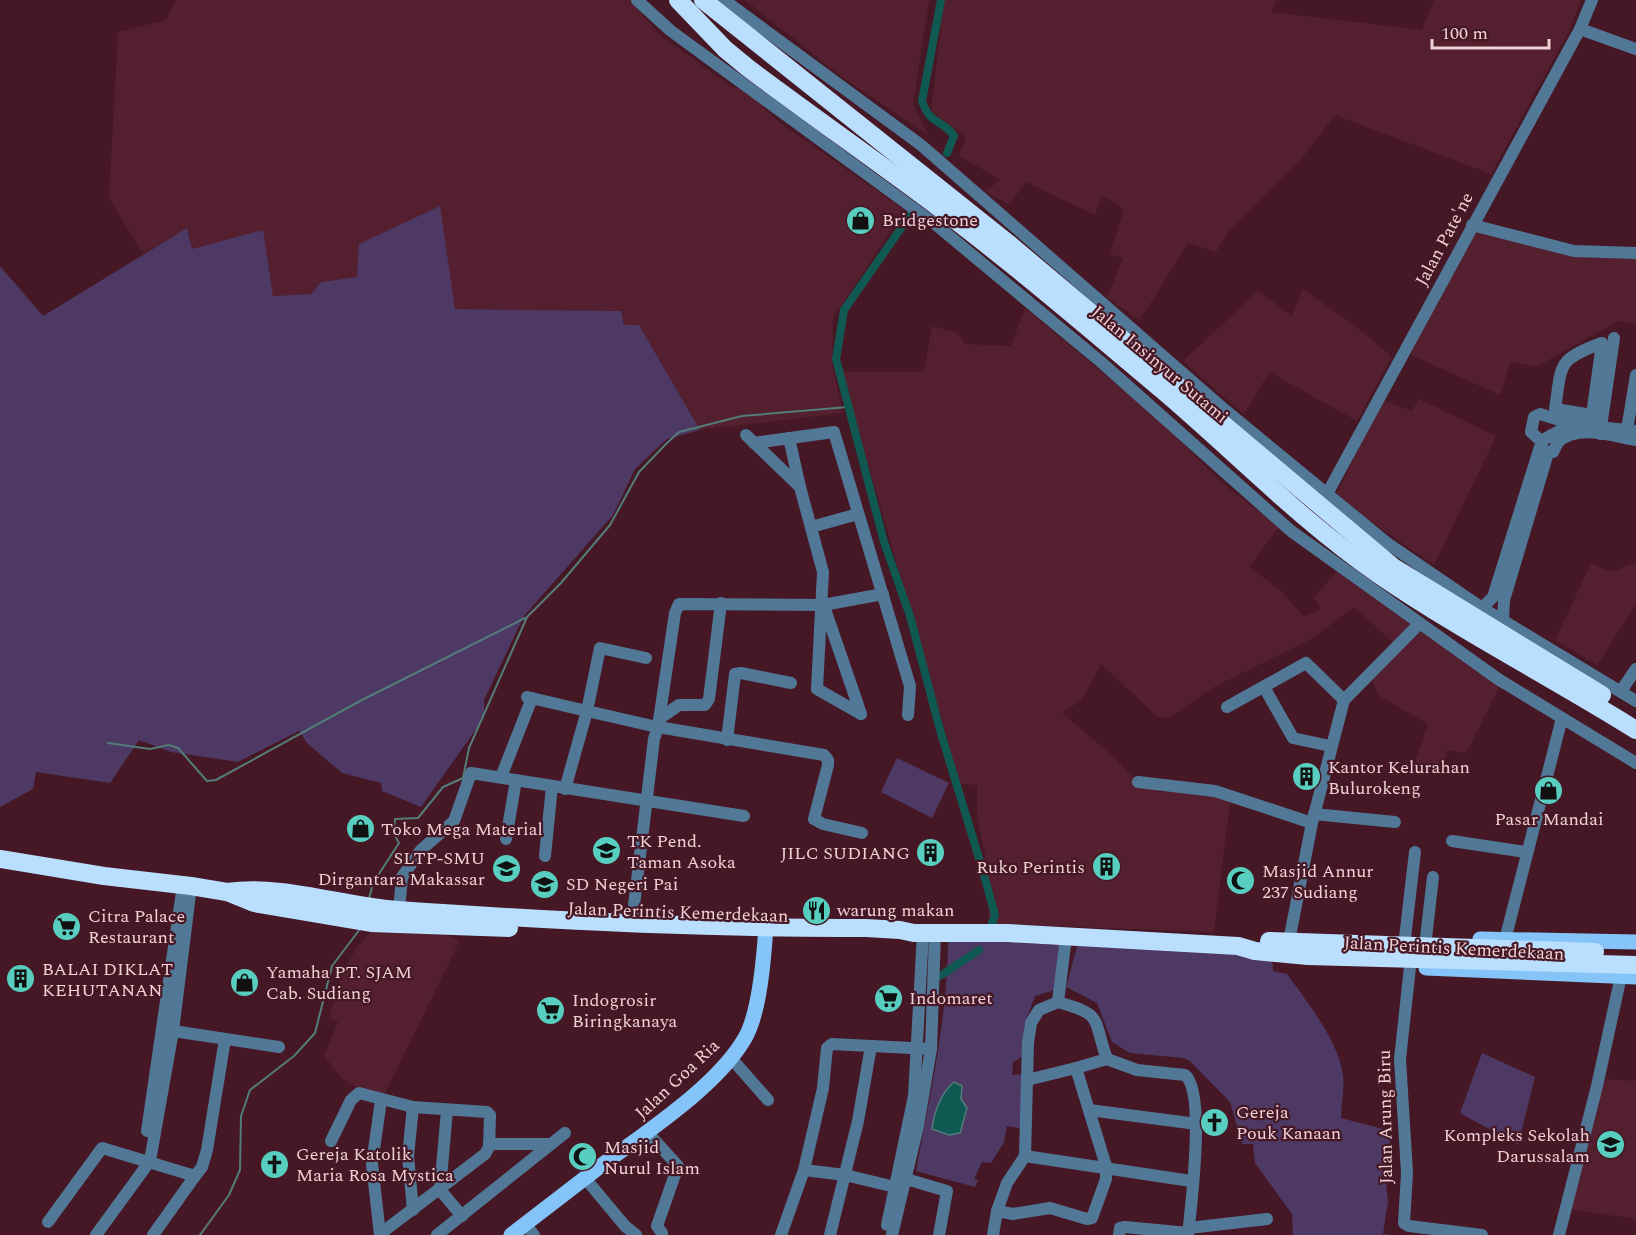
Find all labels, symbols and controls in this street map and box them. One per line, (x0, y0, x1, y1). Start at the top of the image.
scale bar (1432, 12, 1549, 50)
text: 100 m (1441, 20, 1488, 47)
street label: Jalan Pate'ne (1408, 187, 1481, 291)
shop icon: Bridgestone (845, 204, 877, 236)
place label: Bridgestone (882, 207, 978, 234)
street label: Jalan Insinyur Sutami (1085, 299, 1234, 430)
place label: Kantor Kelurahan Bulurokeng (1328, 754, 1470, 802)
building icon: Kantor Kelurahan Bulurokeng (1291, 761, 1323, 793)
shop icon: Pasar Mandai (1533, 774, 1565, 806)
place label: Pasar Mandai (1494, 806, 1604, 833)
shop icon: Toko Mega Material (344, 813, 376, 845)
place label: Toko Mega Material (381, 816, 543, 843)
place label: TK Pend. Taman Asoka (627, 828, 736, 876)
school or university icon: TK Pend. Taman Asoka (590, 835, 622, 867)
building icon: JILC SUDIANG (915, 837, 947, 869)
place label: JILC SUDIANG (780, 840, 910, 867)
place label: SLTP-SMU Dirgantara Makassar (318, 845, 485, 893)
building icon: Ruko Perintis (1090, 851, 1122, 883)
school or university icon: SLTP-SMU Dirgantara Makassar (490, 852, 522, 884)
place label: Ruko Perintis (976, 854, 1085, 881)
place label: Masjid Annur 237 Sudiang (1262, 858, 1373, 906)
mosque icon: Masjid Annur 237 Sudiang (1225, 865, 1257, 897)
school or university icon: SD Negeri Pai (529, 868, 561, 900)
place label: SD Negeri Pai (566, 871, 678, 898)
restaurant icon: warung makan (800, 894, 832, 926)
street label: Jalan Perintis Kemerdekaan (567, 895, 789, 930)
place label: warung makan (836, 897, 954, 924)
place label: Citra Palace Restaurant (88, 903, 185, 951)
supermarket icon: Citra Palace Restaurant (51, 910, 83, 942)
street label: Jalan Perintis Kemerdekaan (1343, 929, 1565, 968)
place label: BALAI DIKLAT KEHUTANAN (42, 956, 173, 1004)
place label: Yamaha PT. SJAM Cab. Sudiang (266, 959, 412, 1007)
building icon: BALAI DIKLAT KEHUTANAN (5, 963, 37, 995)
shop icon: Yamaha PT. SJAM Cab. Sudiang (229, 966, 261, 998)
supermarket icon: Indomaret (872, 982, 904, 1014)
place label: Indomaret (909, 985, 993, 1012)
place label: Indogrosir Biringkanaya (572, 987, 678, 1035)
supermarket icon: Indogrosir Biringkanaya (535, 994, 567, 1026)
street label: Jalan Goa Ria (629, 1033, 726, 1126)
street label: Jalan Arung Biru (1371, 1050, 1400, 1184)
place label: Gereja Pouk Kanaan (1236, 1099, 1341, 1147)
church icon: Gereja Pouk Kanaan (1199, 1106, 1231, 1138)
place label: Kompleks Sekolah Darussalam (1444, 1122, 1590, 1170)
school or university icon: Kompleks Sekolah Darussalam (1595, 1129, 1627, 1161)
place label: Masjid Nurul Islam (604, 1134, 700, 1182)
place label: Gereja Katolik Maria Rosa Mystica (296, 1141, 454, 1189)
mosque icon: Masjid Nurul Islam (567, 1141, 599, 1173)
church icon: Gereja Katolik Maria Rosa Mystica (259, 1148, 291, 1180)

